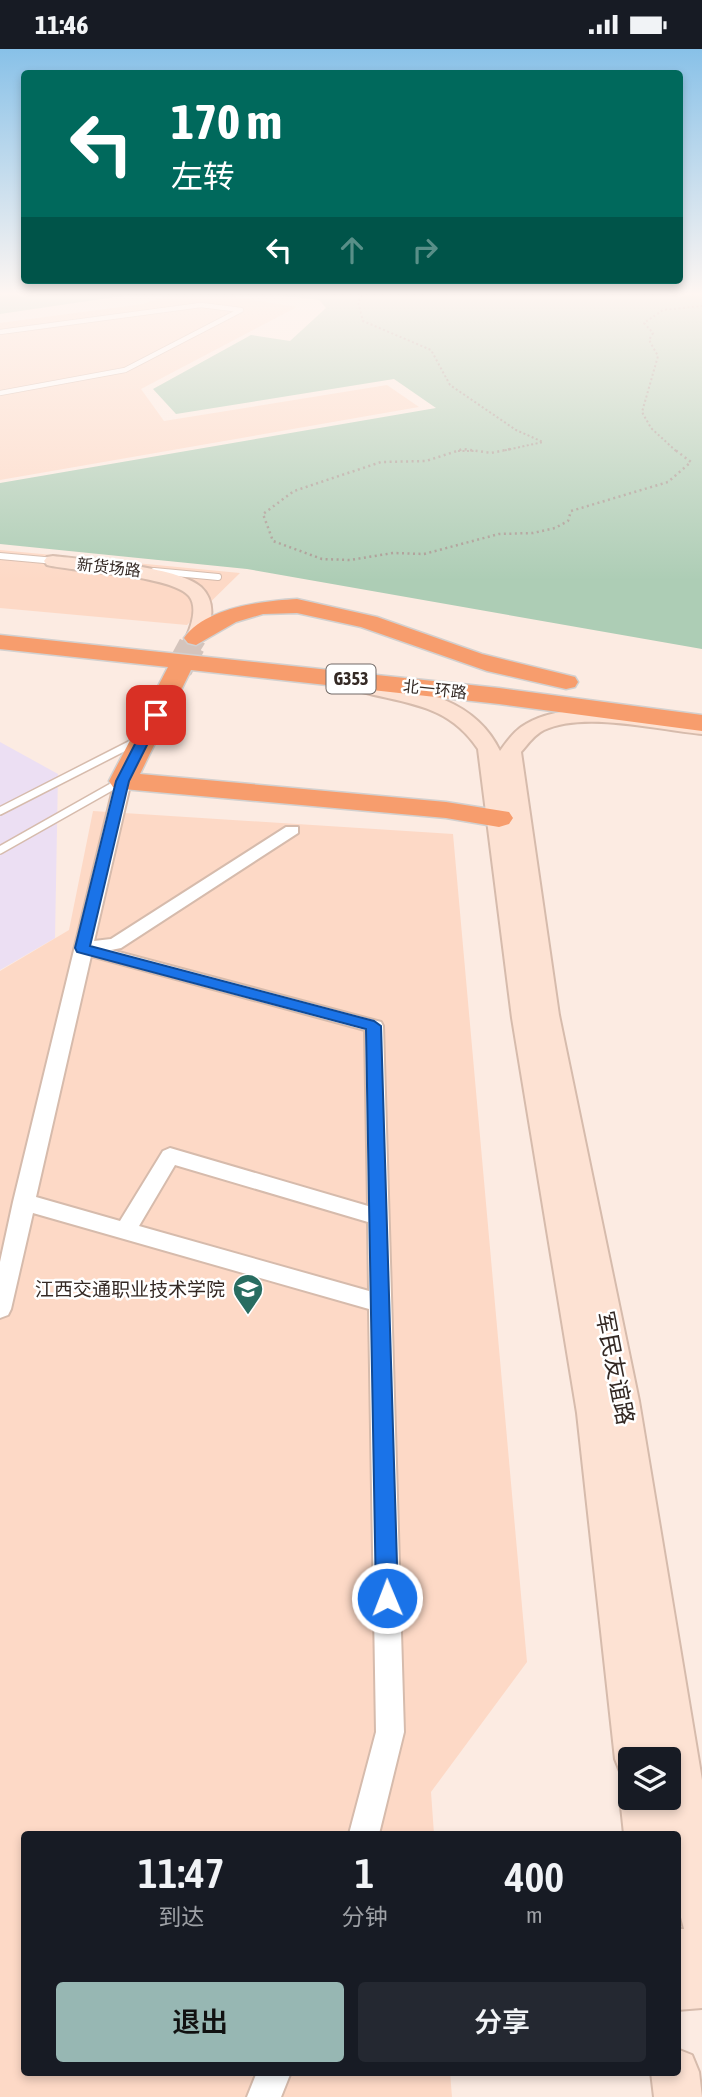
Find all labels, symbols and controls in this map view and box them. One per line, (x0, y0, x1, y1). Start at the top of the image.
text: 11:46 (35, 10, 89, 40)
text: 170 m (171, 93, 282, 149)
icon: left (56, 98, 147, 189)
text: 左转 (171, 158, 235, 195)
icon: left (260, 231, 298, 269)
icon: ahead (333, 231, 371, 269)
icon: right (406, 231, 444, 269)
street label: 新货场路 (76, 555, 142, 579)
road number: G353 (326, 665, 376, 693)
street label: 北一环路 (402, 677, 468, 701)
pin (126, 685, 186, 745)
icon: arrive (137, 696, 175, 734)
school or university icon: 江西交通职业技术学院 (231, 1272, 265, 1316)
place label: 江西交通职业技术学院 (35, 1278, 225, 1300)
street label: 军民友谊路 (591, 1309, 639, 1427)
position arrow (350, 1561, 424, 1635)
map controls (618, 1747, 681, 1810)
button: layers (618, 1747, 681, 1810)
text: 11:47 (138, 1849, 225, 1897)
text: 1 (355, 1849, 374, 1897)
text: 400 (505, 1853, 564, 1901)
text: m (526, 1902, 543, 1928)
text: 到达 (158, 1904, 204, 1930)
text: 分钟 (342, 1904, 388, 1930)
button: 退出 (56, 1982, 344, 2062)
button: 分享 (358, 1982, 646, 2062)

